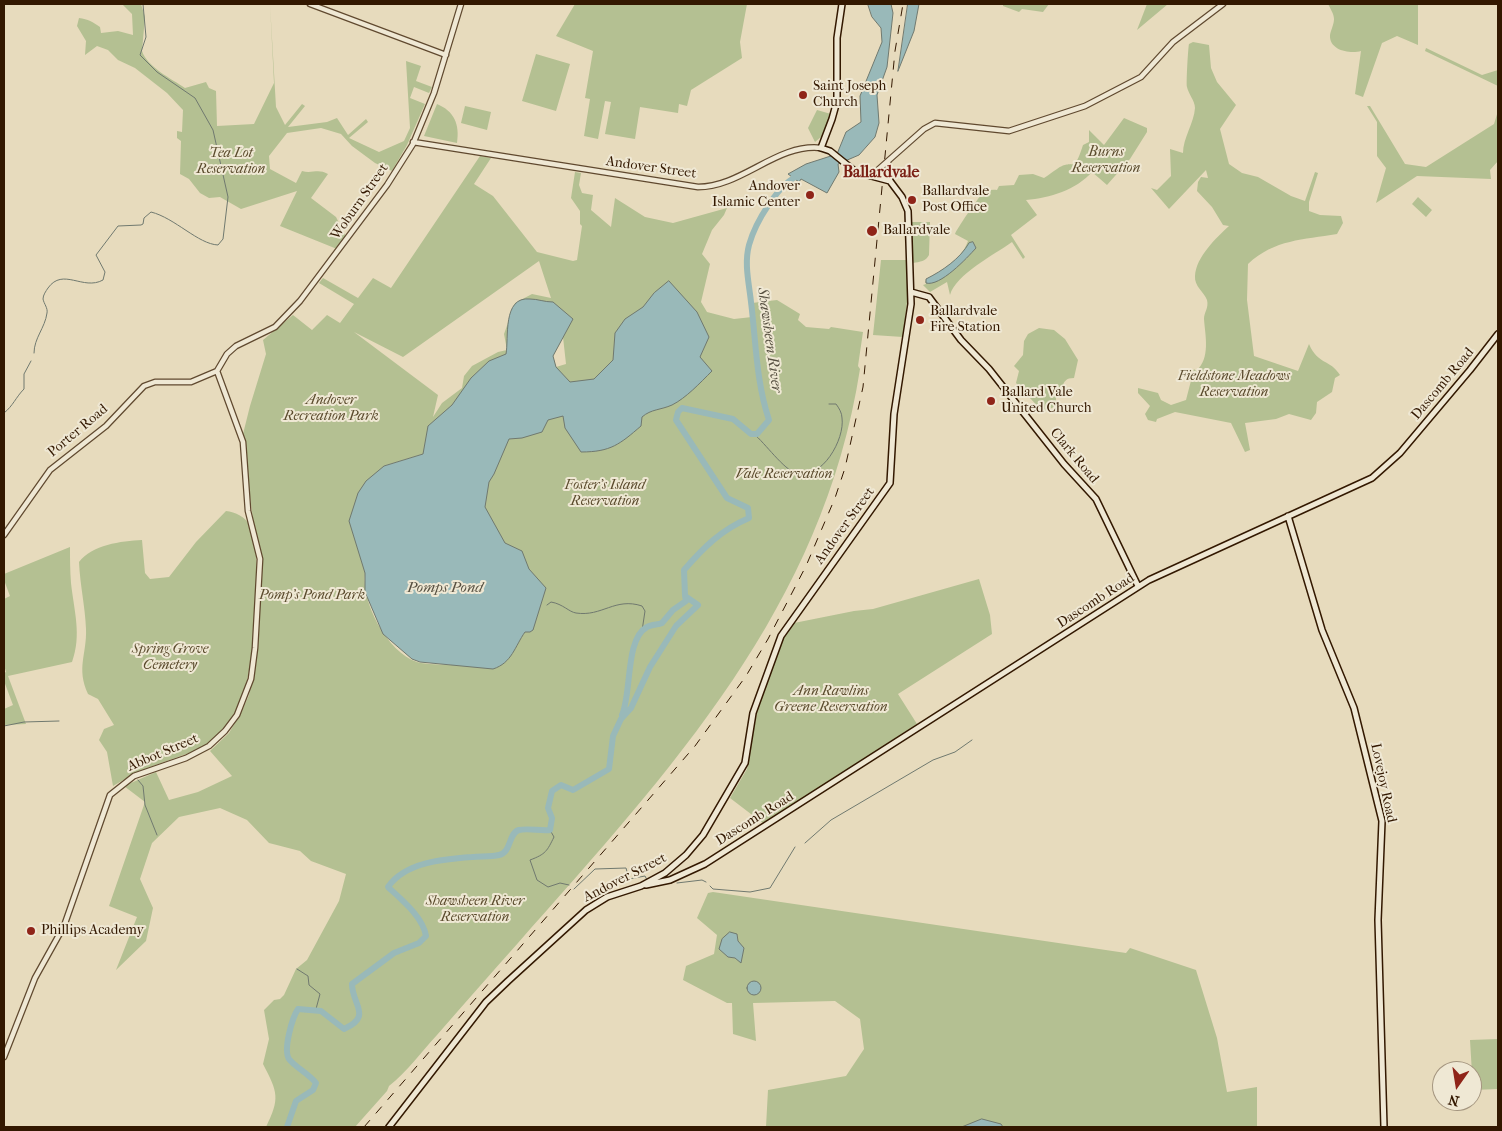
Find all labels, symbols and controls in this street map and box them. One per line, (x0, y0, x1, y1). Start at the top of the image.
place label: Saint Joseph Church (813, 79, 886, 111)
marker: Saint Joseph Church (797, 89, 809, 101)
park label: Burns Reservation (1072, 145, 1140, 178)
park label: Tea Lot Reservation (197, 146, 265, 178)
street label: Andover Street (605, 153, 697, 183)
street label: Woburn Street (328, 161, 392, 243)
district label: Ballardvale (843, 163, 919, 183)
place label: Andover Islamic Center (712, 179, 800, 212)
place label: Ballardvale Post Office (922, 184, 989, 216)
marker: Andover Islamic Center (804, 189, 816, 201)
marker: Ballardvale Post Office (906, 194, 918, 206)
place label: Ballardvale (883, 223, 950, 239)
marker: Ballardvale (865, 224, 879, 238)
water label: Shawsheen River (753, 286, 785, 394)
place label: Ballardvale Fire Station (930, 304, 1000, 336)
marker: Ballardvale Fire Station (914, 314, 926, 326)
street label: Dascomb Road (1408, 345, 1478, 423)
park label: Fieldstone Meadows Reservation (1178, 369, 1290, 402)
place label: Ballard Vale United Church (1001, 385, 1092, 418)
park label: Andover Recreation Park (283, 393, 379, 426)
marker: Ballard Vale United Church (985, 395, 997, 407)
street label: Porter Road (45, 401, 111, 461)
street label: Clark Road (1046, 425, 1102, 487)
park label: Vale Reservation (736, 467, 832, 483)
park label: Foster's Island Reservation (565, 478, 645, 511)
street label: Andover Street (811, 484, 879, 568)
street label: Dascomb Road (1054, 570, 1138, 632)
water label: Pomps Pond (407, 579, 483, 597)
park label: Pomp's Pond Park (259, 588, 365, 604)
park label: Spring Grove Cemetery (132, 642, 208, 674)
park label: Ann Rawlins Greene Reservation (774, 684, 888, 716)
street label: Abbot Street (125, 730, 201, 776)
street label: Lovejoy Road (1366, 742, 1400, 824)
street label: Dascomb Road (713, 788, 797, 850)
street label: Andover Street (581, 850, 669, 906)
park label: Shawsheen River Reservation (426, 894, 524, 926)
place label: Phillips Academy (41, 923, 144, 939)
marker: Phillips Academy (25, 925, 37, 937)
north arrow (1432, 1061, 1482, 1111)
text: N (1447, 1091, 1461, 1110)

